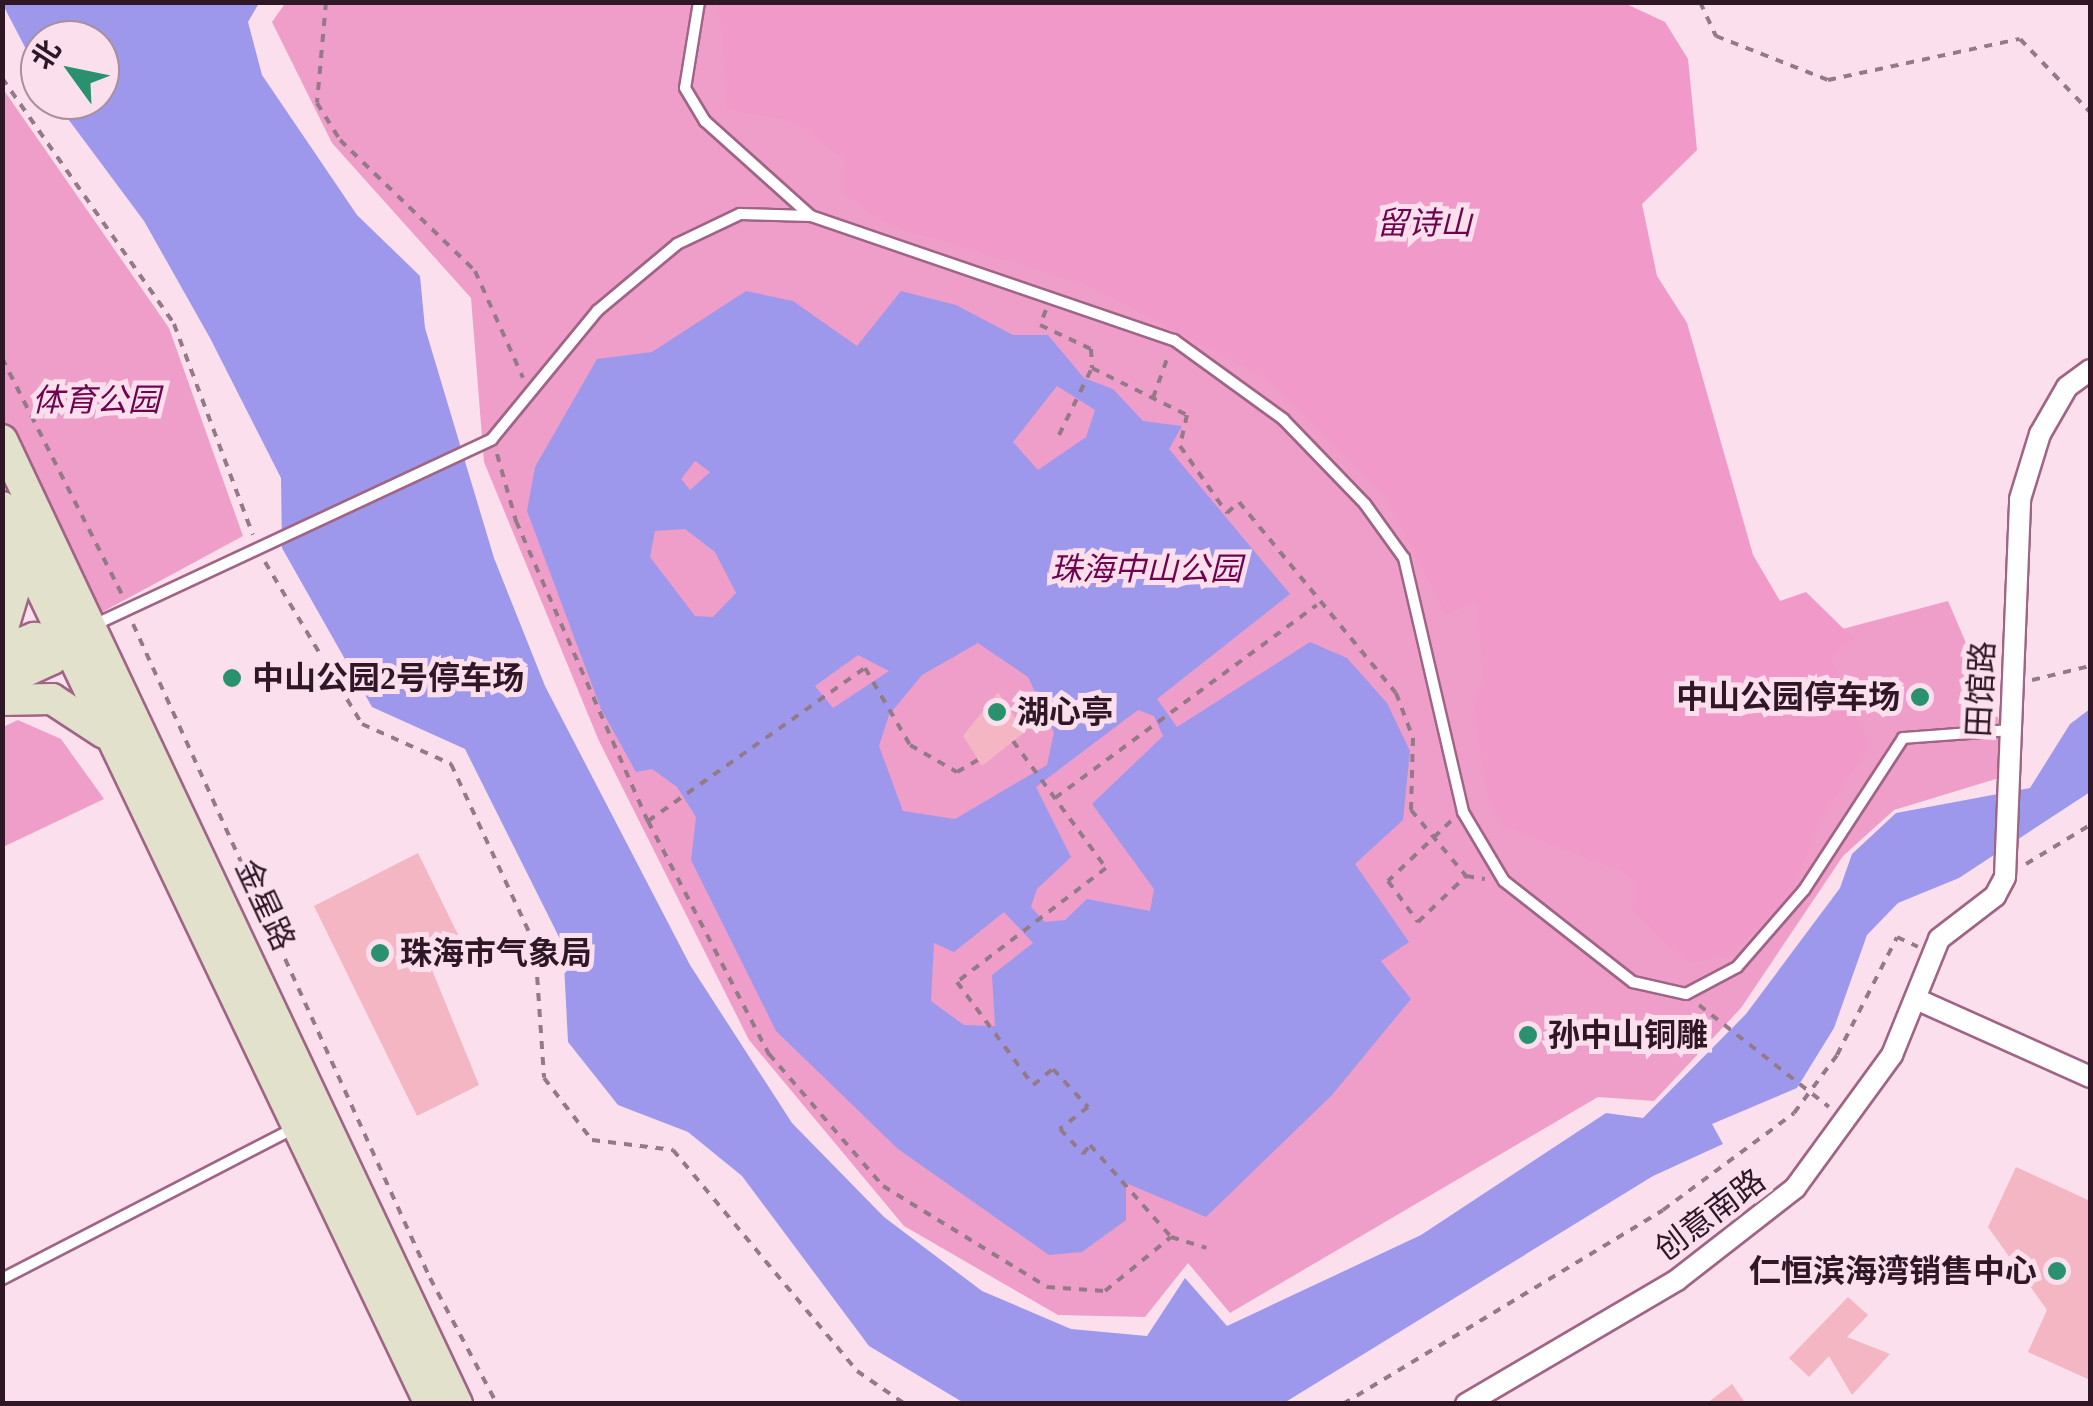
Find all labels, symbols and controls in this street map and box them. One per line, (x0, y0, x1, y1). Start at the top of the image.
north arrow (20, 20, 120, 120)
text: 北 (25, 34, 67, 75)
park label: 留诗山 (1376, 204, 1472, 242)
park label: 体育公园 (32, 381, 160, 419)
park label: 珠海中山公园 (1050, 550, 1242, 588)
street label: 田馆路 (1959, 640, 2003, 738)
place label: 中山公园2号停车场 (252, 659, 524, 697)
marker: 中山公园2号停车场 (221, 667, 243, 689)
place label: 中山公园停车场 (1676, 678, 1900, 716)
marker: 中山公园停车场 (1909, 686, 1931, 708)
place label: 湖心亭 (1017, 693, 1113, 731)
marker: 湖心亭 (986, 701, 1008, 723)
street label: 金星路 (227, 853, 303, 957)
place label: 珠海市气象局 (400, 934, 592, 972)
marker: 珠海市气象局 (369, 942, 391, 964)
place label: 孙中山铜雕 (1548, 1016, 1708, 1054)
marker: 孙中山铜雕 (1517, 1024, 1539, 1046)
street label: 创意南路 (1647, 1161, 1773, 1269)
place label: 仁恒滨海湾销售中心 (1749, 1252, 2037, 1290)
marker: 仁恒滨海湾销售中心 (2046, 1260, 2068, 1282)

